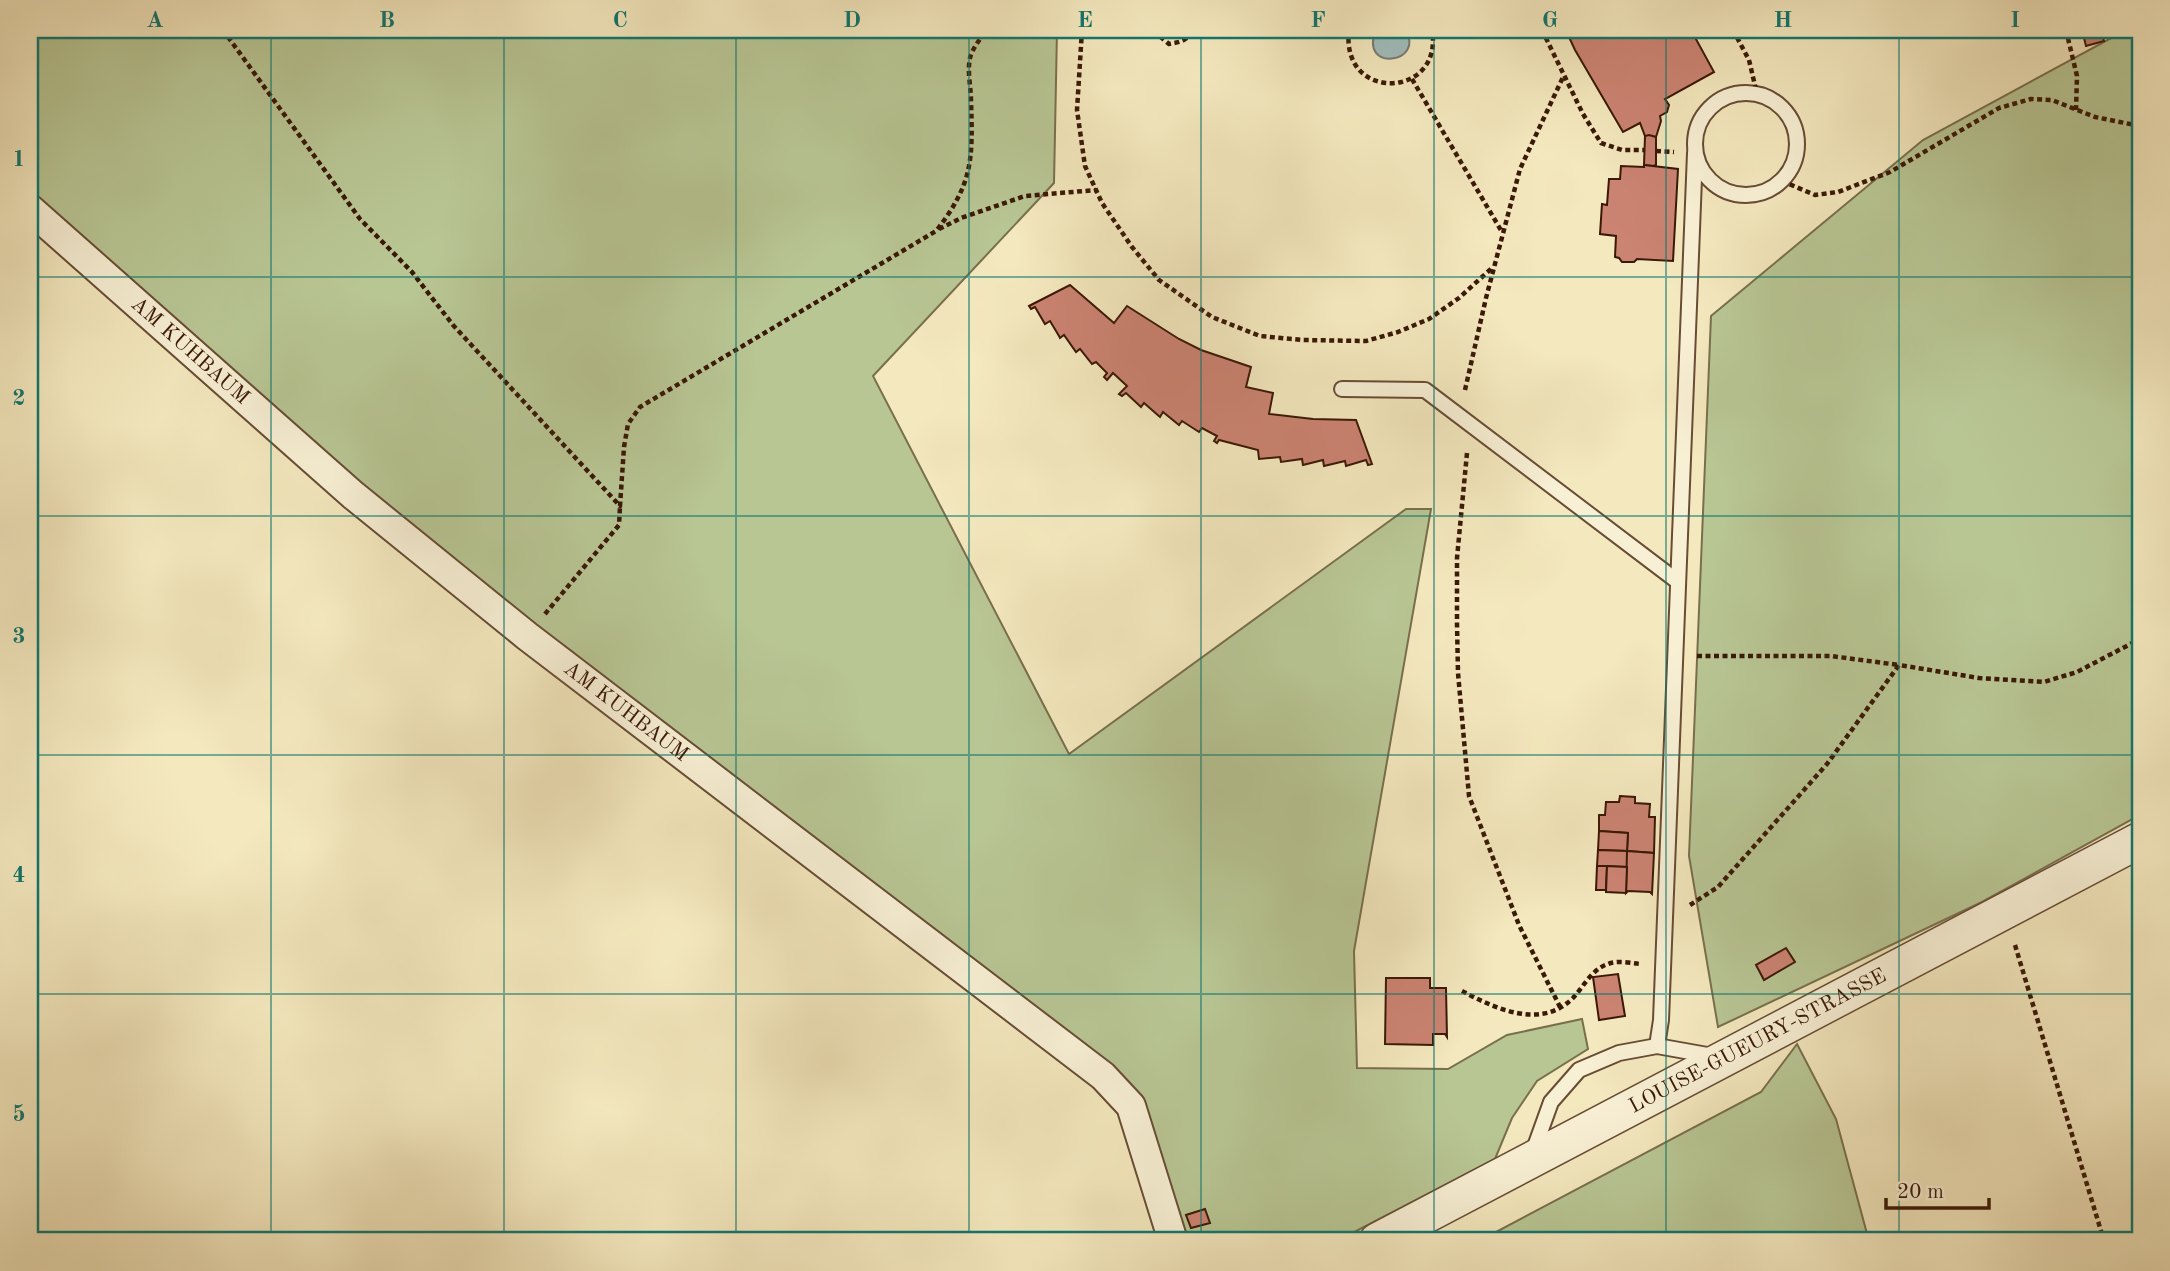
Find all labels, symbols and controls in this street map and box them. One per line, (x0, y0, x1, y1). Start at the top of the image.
text: A (146, 9, 164, 32)
text: B (379, 9, 395, 32)
text: C (612, 9, 628, 32)
text: D (843, 9, 861, 32)
text: E (1077, 9, 1093, 32)
text: F (1310, 9, 1326, 32)
text: G (1542, 9, 1558, 32)
text: H (1774, 9, 1792, 32)
text: I (2010, 9, 2020, 32)
text: 1 (12, 148, 26, 171)
street label: AM KUHBAUM (127, 293, 253, 409)
text: 2 (12, 387, 26, 410)
text: 3 (12, 625, 26, 648)
street label: AM KUHBAUM (560, 658, 692, 766)
text: 4 (12, 864, 26, 887)
street label: LOUISE-GUEURY-STRASSE (1626, 965, 1890, 1117)
text: 5 (12, 1103, 26, 1126)
scale bar (1886, 1166, 1990, 1210)
text: 20 m (1897, 1182, 1944, 1203)

